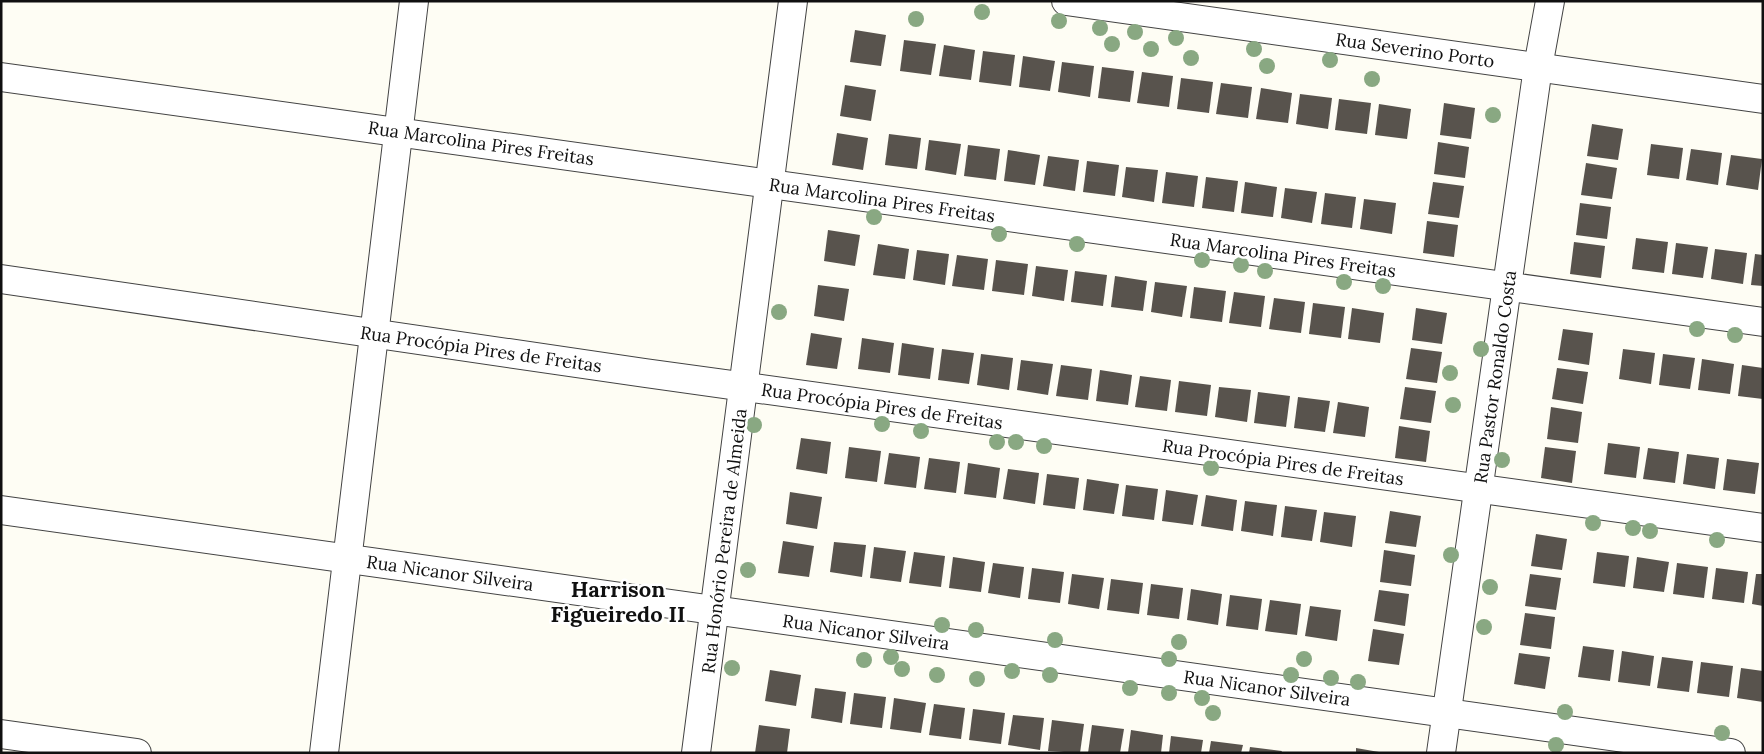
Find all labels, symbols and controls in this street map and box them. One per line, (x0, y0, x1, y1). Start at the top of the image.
street label: Rua Severino Porto (1334, 27, 1496, 73)
street label: Rua Marcolina Pires Freitas (367, 116, 595, 170)
street label: Rua Marcolina Pires Freitas (768, 173, 996, 227)
street label: Rua Marcolina Pires Freitas (1169, 228, 1397, 282)
street label: Rua Pastor Ronaldo Costa (1469, 269, 1521, 485)
street label: Rua Procópia Pires de Freitas (359, 321, 603, 377)
street label: Rua Procópia Pires de Freitas (760, 378, 1004, 434)
street label: Rua Honório Pereira de Almeida (696, 407, 752, 675)
street label: Rua Procópia Pires de Freitas (1161, 434, 1405, 490)
street label: Rua Nicanor Silveira (365, 550, 535, 596)
district label: Harrison Figueiredo II (551, 575, 686, 628)
street label: Rua Nicanor Silveira (781, 609, 951, 655)
street label: Rua Nicanor Silveira (1182, 665, 1352, 711)

